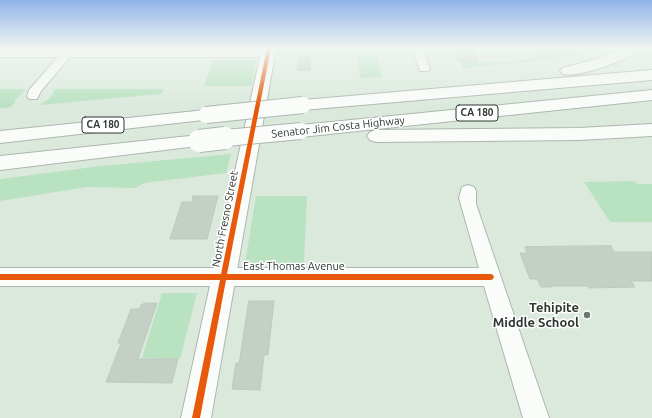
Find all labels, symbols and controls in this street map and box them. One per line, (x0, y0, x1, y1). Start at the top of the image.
road number: CA 180 (456, 105, 498, 121)
street label: Senator Jim Costa Highway (271, 113, 405, 141)
road number: CA 180 (82, 117, 124, 133)
street label: North Fresno Street (209, 170, 241, 268)
street label: East Thomas Avenue (243, 259, 345, 273)
place label: Tehipite Middle School (493, 300, 579, 331)
marker: Tehipite Middle School (582, 310, 592, 320)

